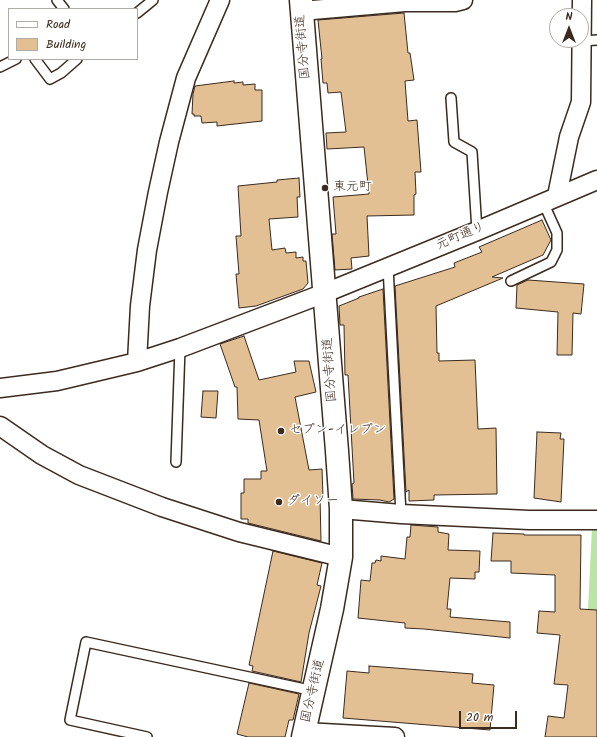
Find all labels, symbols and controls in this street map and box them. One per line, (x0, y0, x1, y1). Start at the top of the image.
legend (8, 8, 138, 60)
north arrow (549, 8, 589, 48)
text: N (566, 8, 572, 26)
street label: 国分寺街道 (293, 14, 315, 80)
text: Road (46, 15, 70, 34)
text: Building (46, 35, 86, 54)
place label: 東元町 (333, 180, 372, 196)
marker: 東元町 (320, 183, 330, 193)
street label: 元町通り (434, 220, 488, 254)
street label: 国分寺街道 (321, 337, 341, 403)
place label: セブン-イレブン (289, 423, 386, 439)
marker: セブン-イレブン (276, 426, 286, 436)
place label: ダイソー (287, 494, 339, 510)
marker: ダイソー (274, 497, 284, 507)
street label: 国分寺街道 (299, 658, 329, 724)
scale bar (461, 703, 519, 729)
text: 20 m (466, 708, 493, 727)

